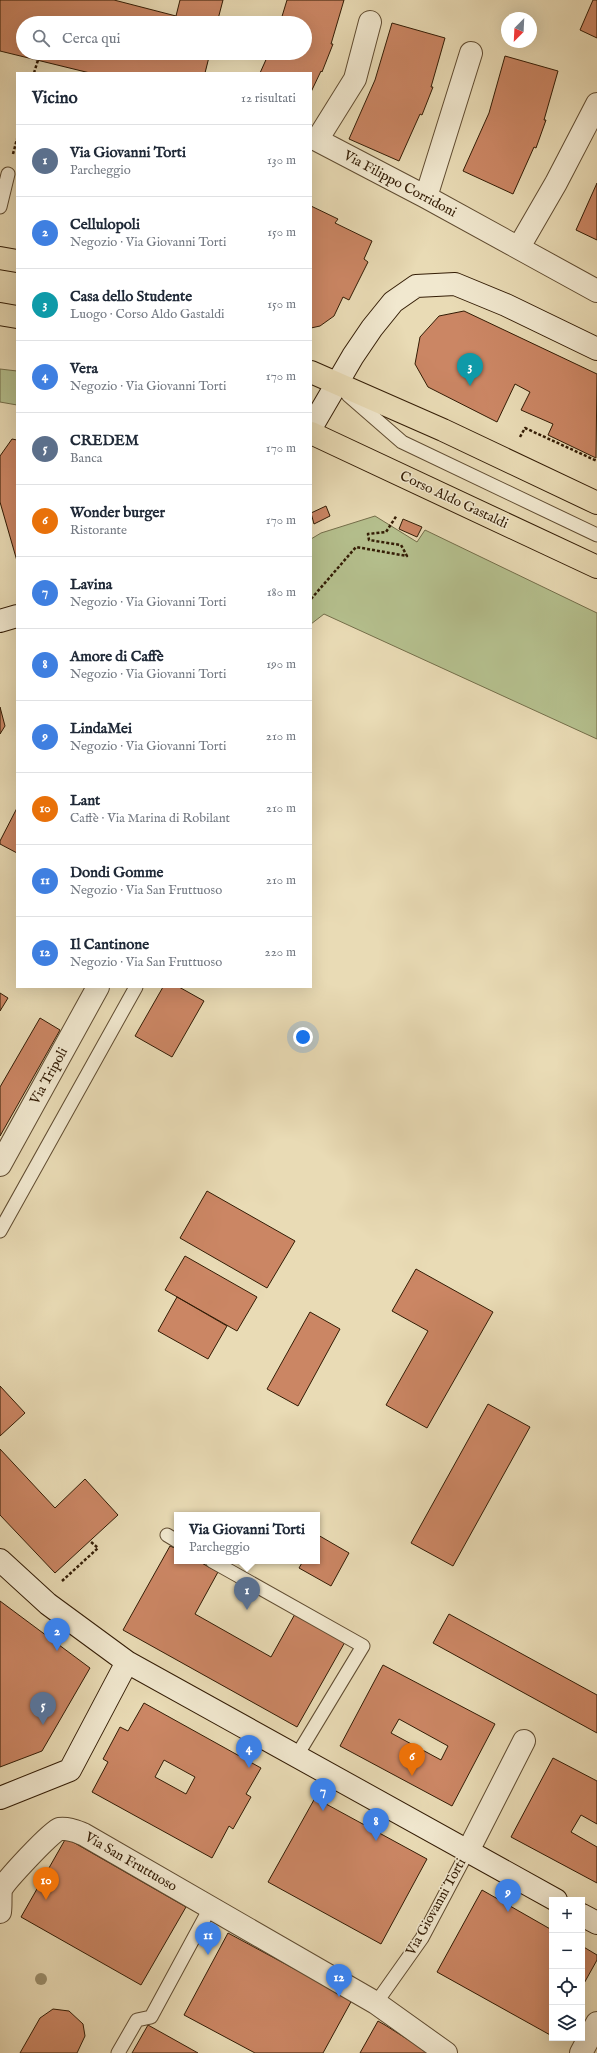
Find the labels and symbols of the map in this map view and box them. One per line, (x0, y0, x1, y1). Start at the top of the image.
north arrow (501, 12, 537, 48)
street label: Via Filippo Corridoni (339, 146, 460, 222)
pin: 3 (457, 353, 483, 386)
street label: Corso Aldo Gastaldi (397, 467, 511, 533)
your location (293, 1027, 313, 1047)
street label: Via Tripoli (25, 1044, 72, 1109)
pin: 1 (234, 1577, 260, 1610)
pin: 2 (44, 1618, 70, 1651)
pin: 5 (30, 1692, 56, 1725)
pin: 4 (236, 1735, 262, 1768)
pin: 6 (399, 1743, 425, 1776)
pin: 7 (310, 1778, 336, 1811)
pin: 8 (363, 1808, 389, 1841)
street label: Via San Fruttuoso (81, 1828, 181, 1896)
street label: Via Giovanni Torti (401, 1855, 470, 1960)
pin: 10 (33, 1867, 59, 1900)
pin: 9 (495, 1879, 521, 1912)
pin: 11 (195, 1922, 221, 1955)
pin: 12 (326, 1964, 352, 1997)

